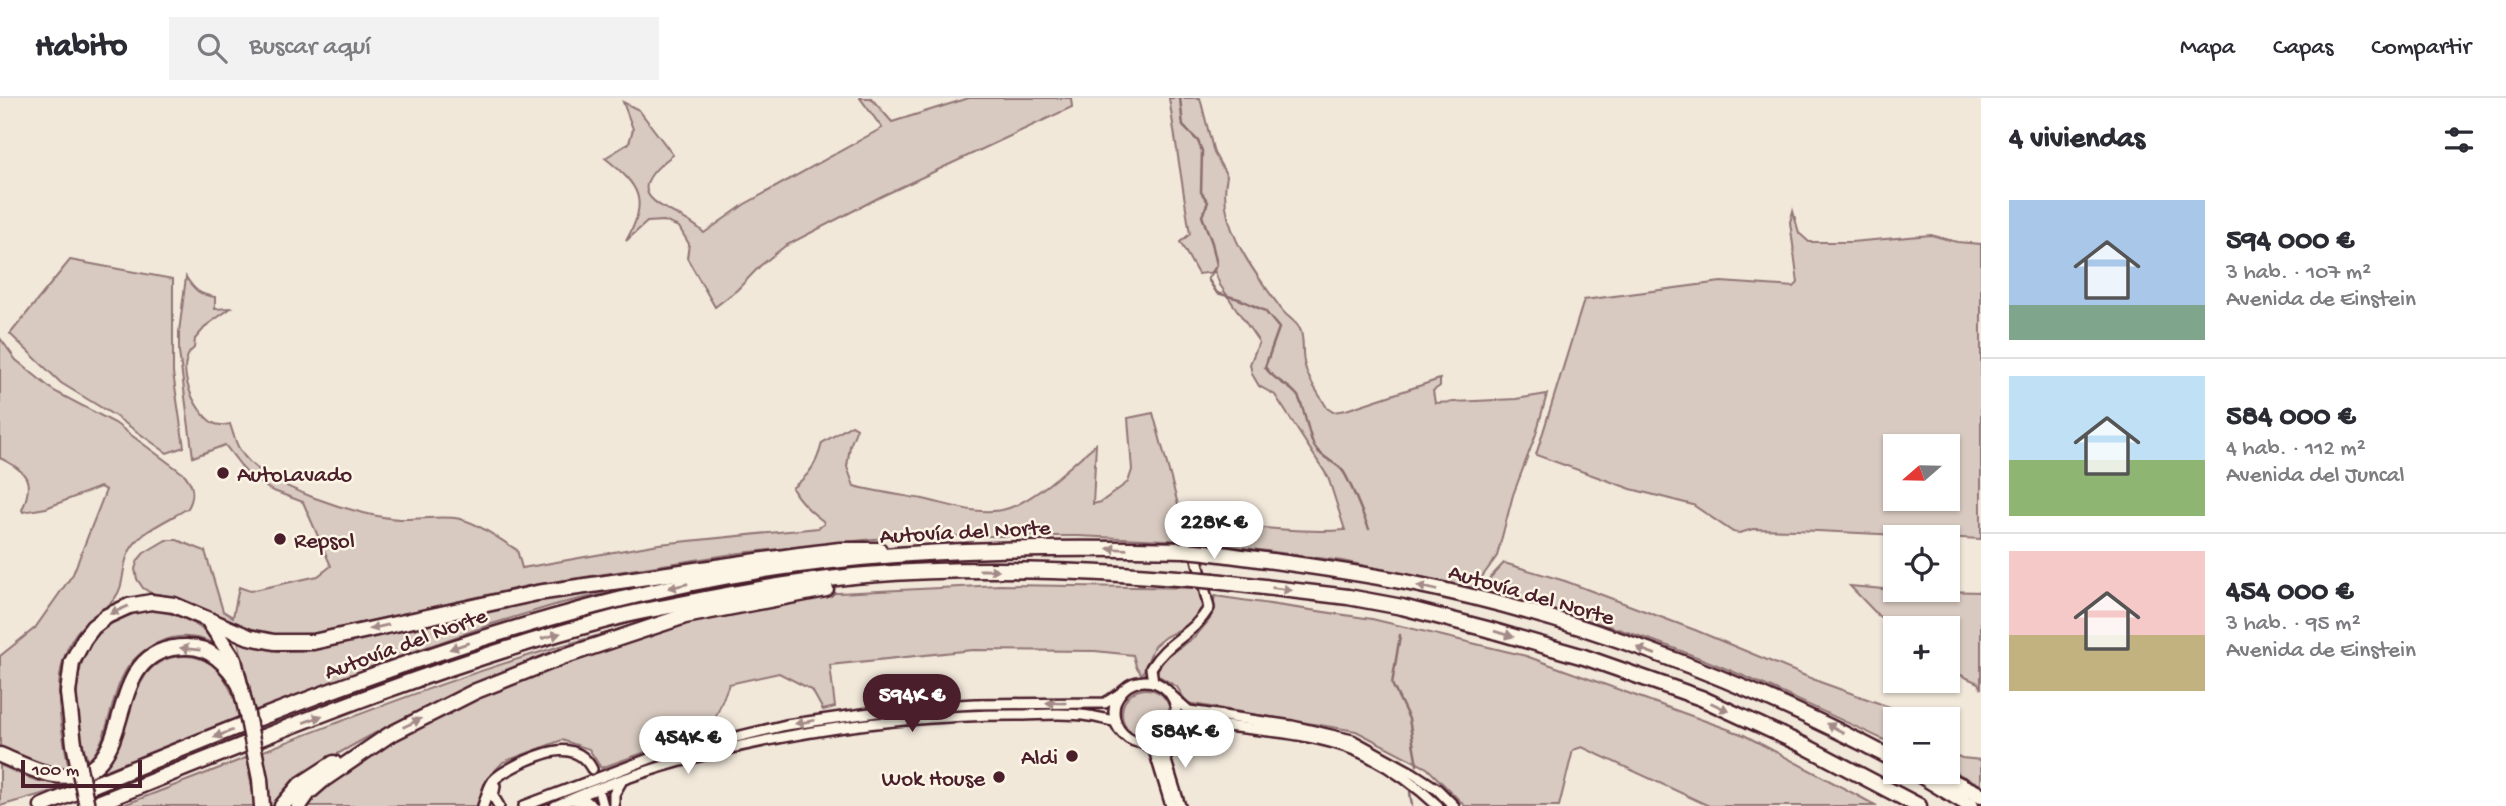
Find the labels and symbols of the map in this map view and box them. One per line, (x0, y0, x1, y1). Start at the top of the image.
north arrow (1883, 434, 1960, 511)
place label: AutoLavado (237, 463, 352, 490)
marker: AutoLavado (215, 465, 231, 481)
pin: 228K € (1157, 502, 1271, 561)
street label: Autovía del Norte (879, 515, 1053, 551)
place label: Repsol (294, 529, 355, 556)
marker: Repsol (272, 531, 288, 547)
one-way arrow (1106, 543, 1128, 554)
street label: Autovía del Norte (1445, 560, 1618, 633)
one-way arrow (978, 564, 1000, 576)
one-way arrow (667, 581, 689, 592)
one-way arrow (1416, 582, 1438, 593)
one-way arrow (1271, 584, 1293, 595)
street label: Autovía del Norte (321, 603, 492, 687)
one-way arrow (108, 605, 129, 616)
one-way arrow (368, 622, 390, 633)
one-way arrow (1494, 629, 1515, 639)
one-way arrow (541, 631, 562, 641)
one-way arrow (448, 641, 469, 652)
one-way arrow (179, 643, 201, 654)
one-way arrow (1635, 645, 1656, 656)
pin: 594K € (855, 674, 969, 734)
one-way arrow (1044, 698, 1066, 709)
one-way arrow (1710, 701, 1730, 713)
pin: 584K € (1128, 710, 1242, 770)
one-way arrow (303, 713, 324, 724)
pin: 454K € (631, 716, 745, 776)
one-way arrow (794, 717, 816, 728)
one-way arrow (402, 718, 422, 729)
one-way arrow (1825, 723, 1845, 734)
one-way arrow (212, 729, 233, 740)
place label: Aldi (1021, 746, 1058, 773)
marker: Aldi (1064, 748, 1080, 764)
scale bar (21, 757, 142, 789)
place label: Wok House (882, 767, 986, 794)
marker: Wok House (991, 769, 1007, 785)

